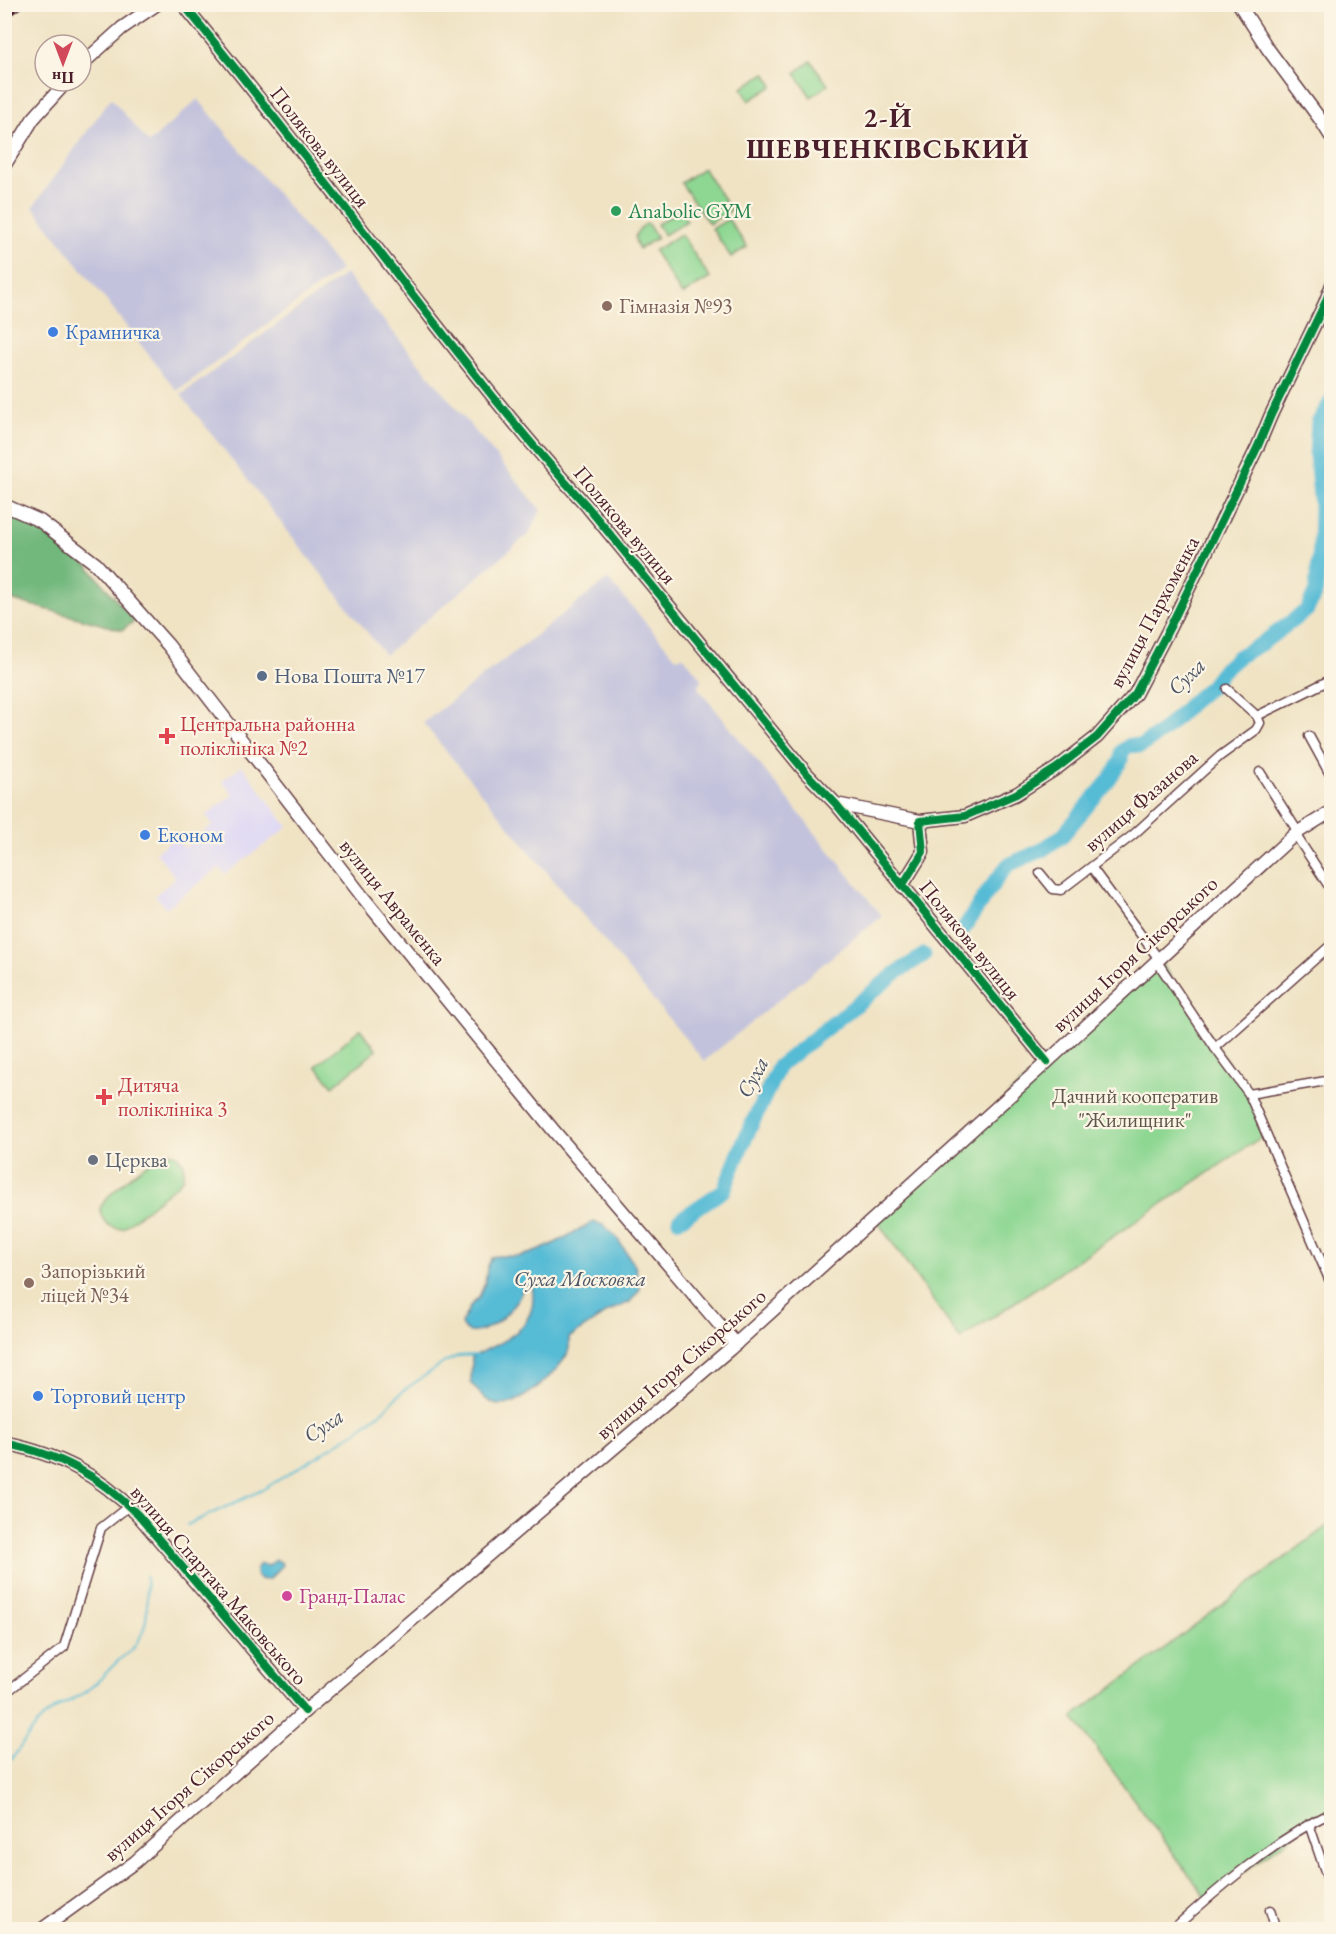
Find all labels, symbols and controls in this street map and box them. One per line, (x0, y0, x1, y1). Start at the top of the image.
north arrow (33, 33, 93, 93)
text: Пн (52, 67, 74, 88)
street label: Полякова вулиця (265, 81, 376, 213)
district label: 2-Й ШЕВЧЕНКІВСЬКИЙ (746, 100, 1030, 166)
place label: Anabolic GYM (627, 197, 752, 224)
marker: Anabolic GYM (609, 204, 623, 218)
place label: Гімназія №93 (619, 292, 732, 319)
marker: Гімназія №93 (600, 299, 614, 313)
place label: Крамничка (65, 318, 161, 345)
marker: Крамничка (46, 325, 60, 339)
street label: Полякова вулиця (568, 460, 683, 590)
street label: вулиця Пархоменка (1102, 531, 1205, 692)
water label: Суха (1161, 651, 1212, 702)
place label: Нова Пошта №17 (274, 662, 426, 689)
marker: Нова Пошта №17 (255, 669, 269, 683)
place label: Центральна районна поліклініка №2 (180, 710, 356, 761)
marker: Центральна районна поліклініка №2 (158, 727, 176, 745)
street label: вулиця Фазанова (1078, 743, 1204, 857)
place label: Економ (157, 821, 223, 848)
marker: Економ (138, 828, 152, 842)
street label: вулиця Авраменка (334, 833, 453, 971)
street label: вулиця Ігоря Сікорського (1046, 870, 1223, 1038)
street label: Полякова вулиця (914, 874, 1027, 1005)
water label: Суха (730, 1052, 775, 1103)
place label: Дитяча поліклініка 3 (118, 1071, 227, 1122)
park label: Дачний кооператив "Жилищник" (1052, 1082, 1218, 1133)
marker: Дитяча поліклініка 3 (95, 1088, 113, 1106)
place label: Церква (105, 1146, 168, 1173)
marker: Церква (86, 1153, 100, 1167)
place label: Запорізький ліцей №34 (41, 1257, 146, 1308)
water label: Суха Московка (514, 1264, 646, 1293)
marker: Запорізький ліцей №34 (22, 1276, 36, 1290)
street label: вулиця Ігоря Сікорського (590, 1282, 771, 1445)
place label: Торговий центр (50, 1382, 186, 1409)
marker: Торговий центр (31, 1389, 45, 1403)
water label: Суха (298, 1401, 349, 1449)
street label: вулиця Спартака Маковського (125, 1479, 314, 1690)
place label: Гранд-Палас (299, 1582, 406, 1609)
marker: Гранд-Палас (280, 1589, 294, 1603)
street label: вулиця Ігоря Сікорського (98, 1704, 279, 1867)

